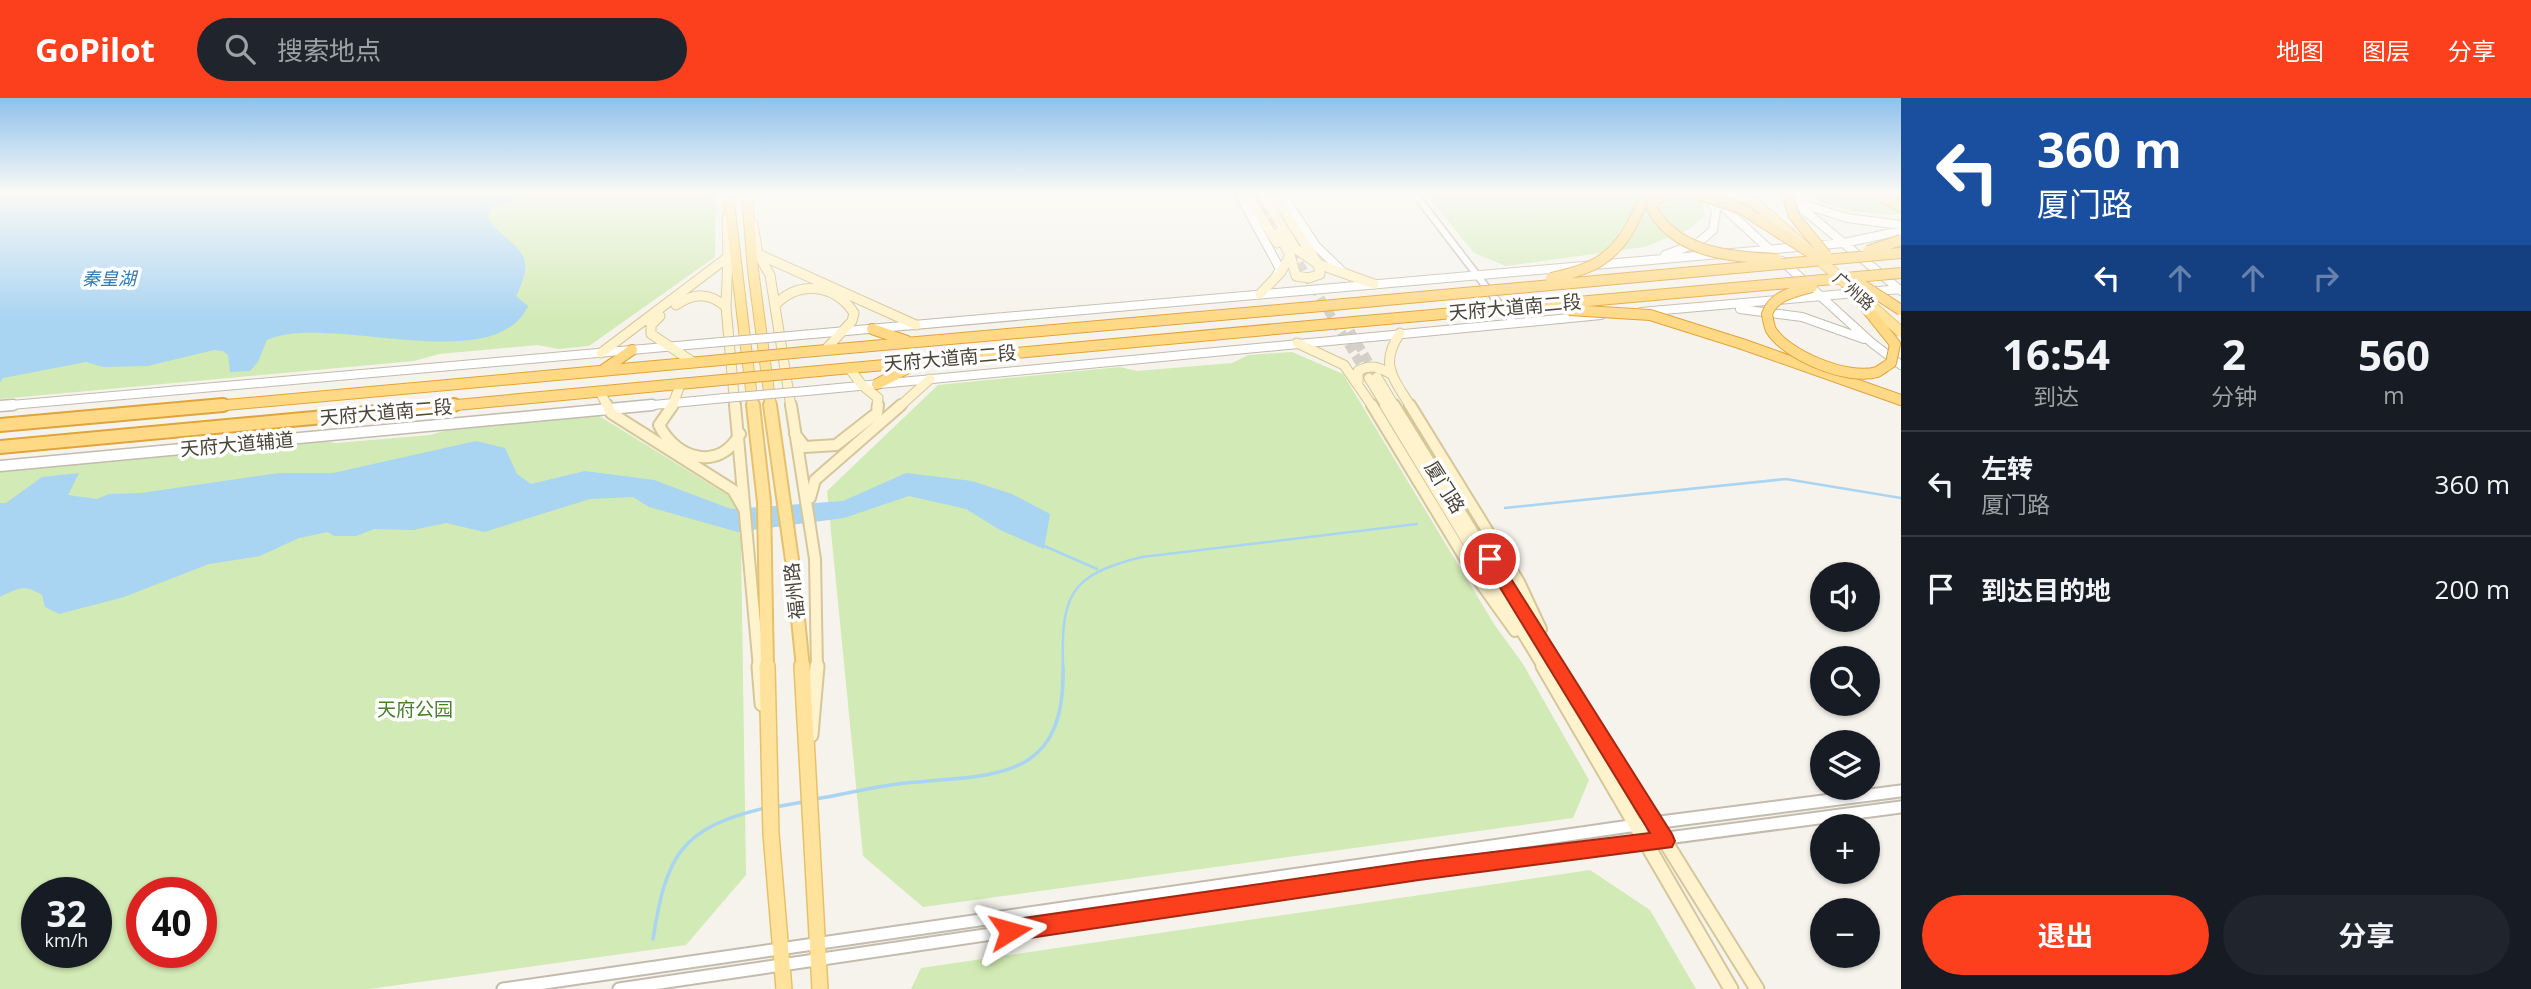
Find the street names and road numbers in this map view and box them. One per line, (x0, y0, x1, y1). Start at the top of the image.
street label: 广州路 (1829, 267, 1879, 315)
street label: 天府大道南二段 (1448, 288, 1582, 326)
street label: 天府大道南二段 (883, 339, 1017, 377)
street label: 天府大道南二段 (319, 393, 453, 431)
street label: 天府大道辅道 (179, 426, 295, 462)
street label: 厦门路 (1419, 456, 1471, 518)
street label: 福州路 (778, 561, 810, 621)

